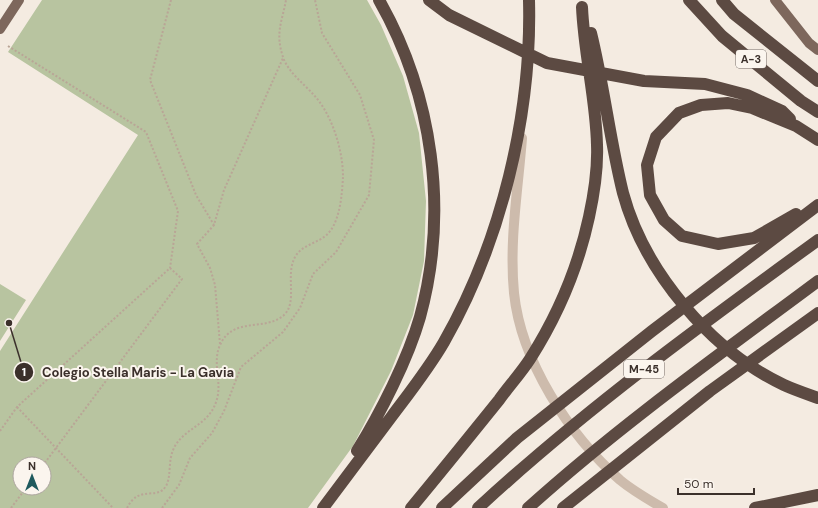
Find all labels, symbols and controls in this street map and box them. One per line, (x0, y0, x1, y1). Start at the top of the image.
road number: A-3 (736, 50, 766, 68)
callout: Colegio Stella Maris - La Gavia (14, 360, 242, 385)
road number: M-45 (624, 360, 664, 378)
text: 1 (22, 364, 26, 380)
text: Colegio Stella Maris - La Gavia (42, 364, 234, 381)
north arrow (12, 456, 52, 496)
text: N (28, 459, 36, 473)
scale bar (678, 470, 754, 496)
text: 50 m (684, 476, 713, 492)

